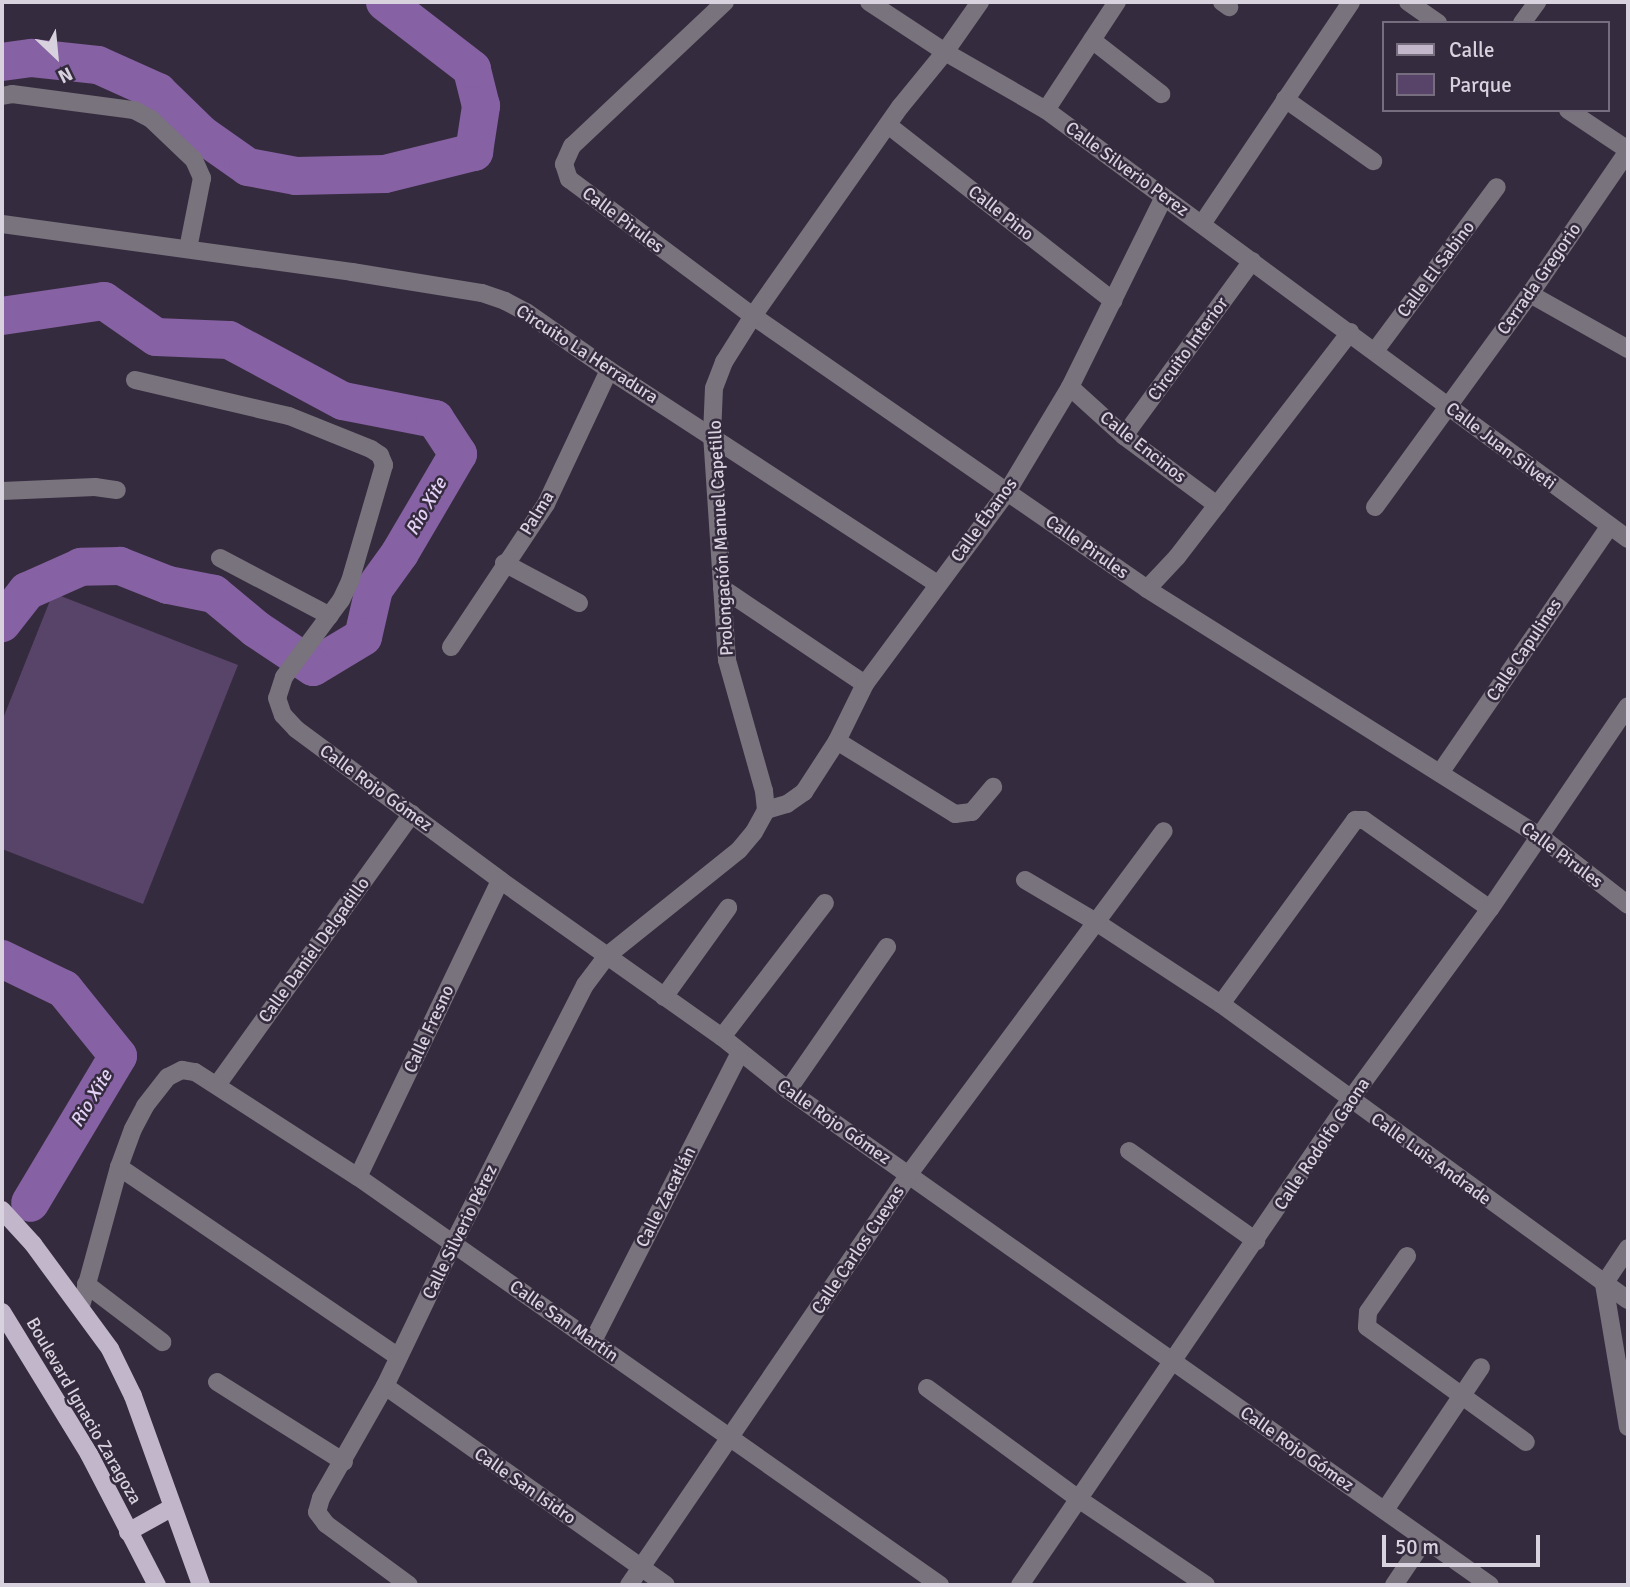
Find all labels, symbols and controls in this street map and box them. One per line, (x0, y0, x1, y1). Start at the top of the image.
north arrow (21, 21, 91, 91)
legend (1382, 21, 1609, 112)
text: Calle (1449, 37, 1495, 63)
text: N (54, 61, 76, 89)
text: Parque (1449, 72, 1512, 98)
street label: Calle Silverio Perez (1061, 117, 1193, 221)
street label: Calle Pino (964, 181, 1038, 245)
street label: Calle Pirules (578, 182, 668, 258)
street label: Calle El Sabino (1393, 217, 1479, 321)
street label: Cerrada Gregorio (1492, 219, 1586, 339)
street label: Circuito Interior (1143, 293, 1233, 405)
street label: Circuito La Herradura (512, 300, 662, 408)
street label: Calle Juan Silveti (1442, 398, 1560, 494)
street label: Calle Encinos (1096, 407, 1190, 487)
street label: Prolongación Manuel Capetillo (704, 420, 738, 656)
water label: Rio Xite (401, 474, 453, 540)
street label: Calle Ébanos (946, 474, 1022, 566)
street label: Palma (515, 487, 559, 539)
street label: Calle Pirules (1041, 510, 1133, 584)
street label: Calle Capulines (1482, 595, 1566, 705)
street label: Calle Rojo Gómez (316, 740, 436, 836)
street label: Calle Pirules (1517, 817, 1607, 893)
street label: Calle Daniel Delgadillo (254, 873, 374, 1027)
street label: Calle Fresno (399, 982, 459, 1076)
water label: Rio Xite (66, 1066, 118, 1132)
street label: Calle Rodolfo Gaona (1270, 1074, 1374, 1214)
street label: Calle Rojo Gómez (773, 1075, 895, 1169)
street label: Calle Luis Andrade (1367, 1108, 1495, 1210)
street label: Calle Zacatlán (631, 1143, 701, 1251)
street label: Calle Silverio Pérez (418, 1161, 502, 1303)
street label: Calle Carlos Cuevas (807, 1182, 909, 1318)
street label: Calle San Martín (505, 1276, 623, 1366)
street label: Boulevard Ignacio Zaragoza (22, 1314, 146, 1508)
street label: Calle Rojo Gómez (1236, 1402, 1358, 1496)
street label: Calle San Isidro (470, 1443, 580, 1529)
scale bar (1385, 1520, 1542, 1564)
text: 50 m (1395, 1534, 1439, 1560)

